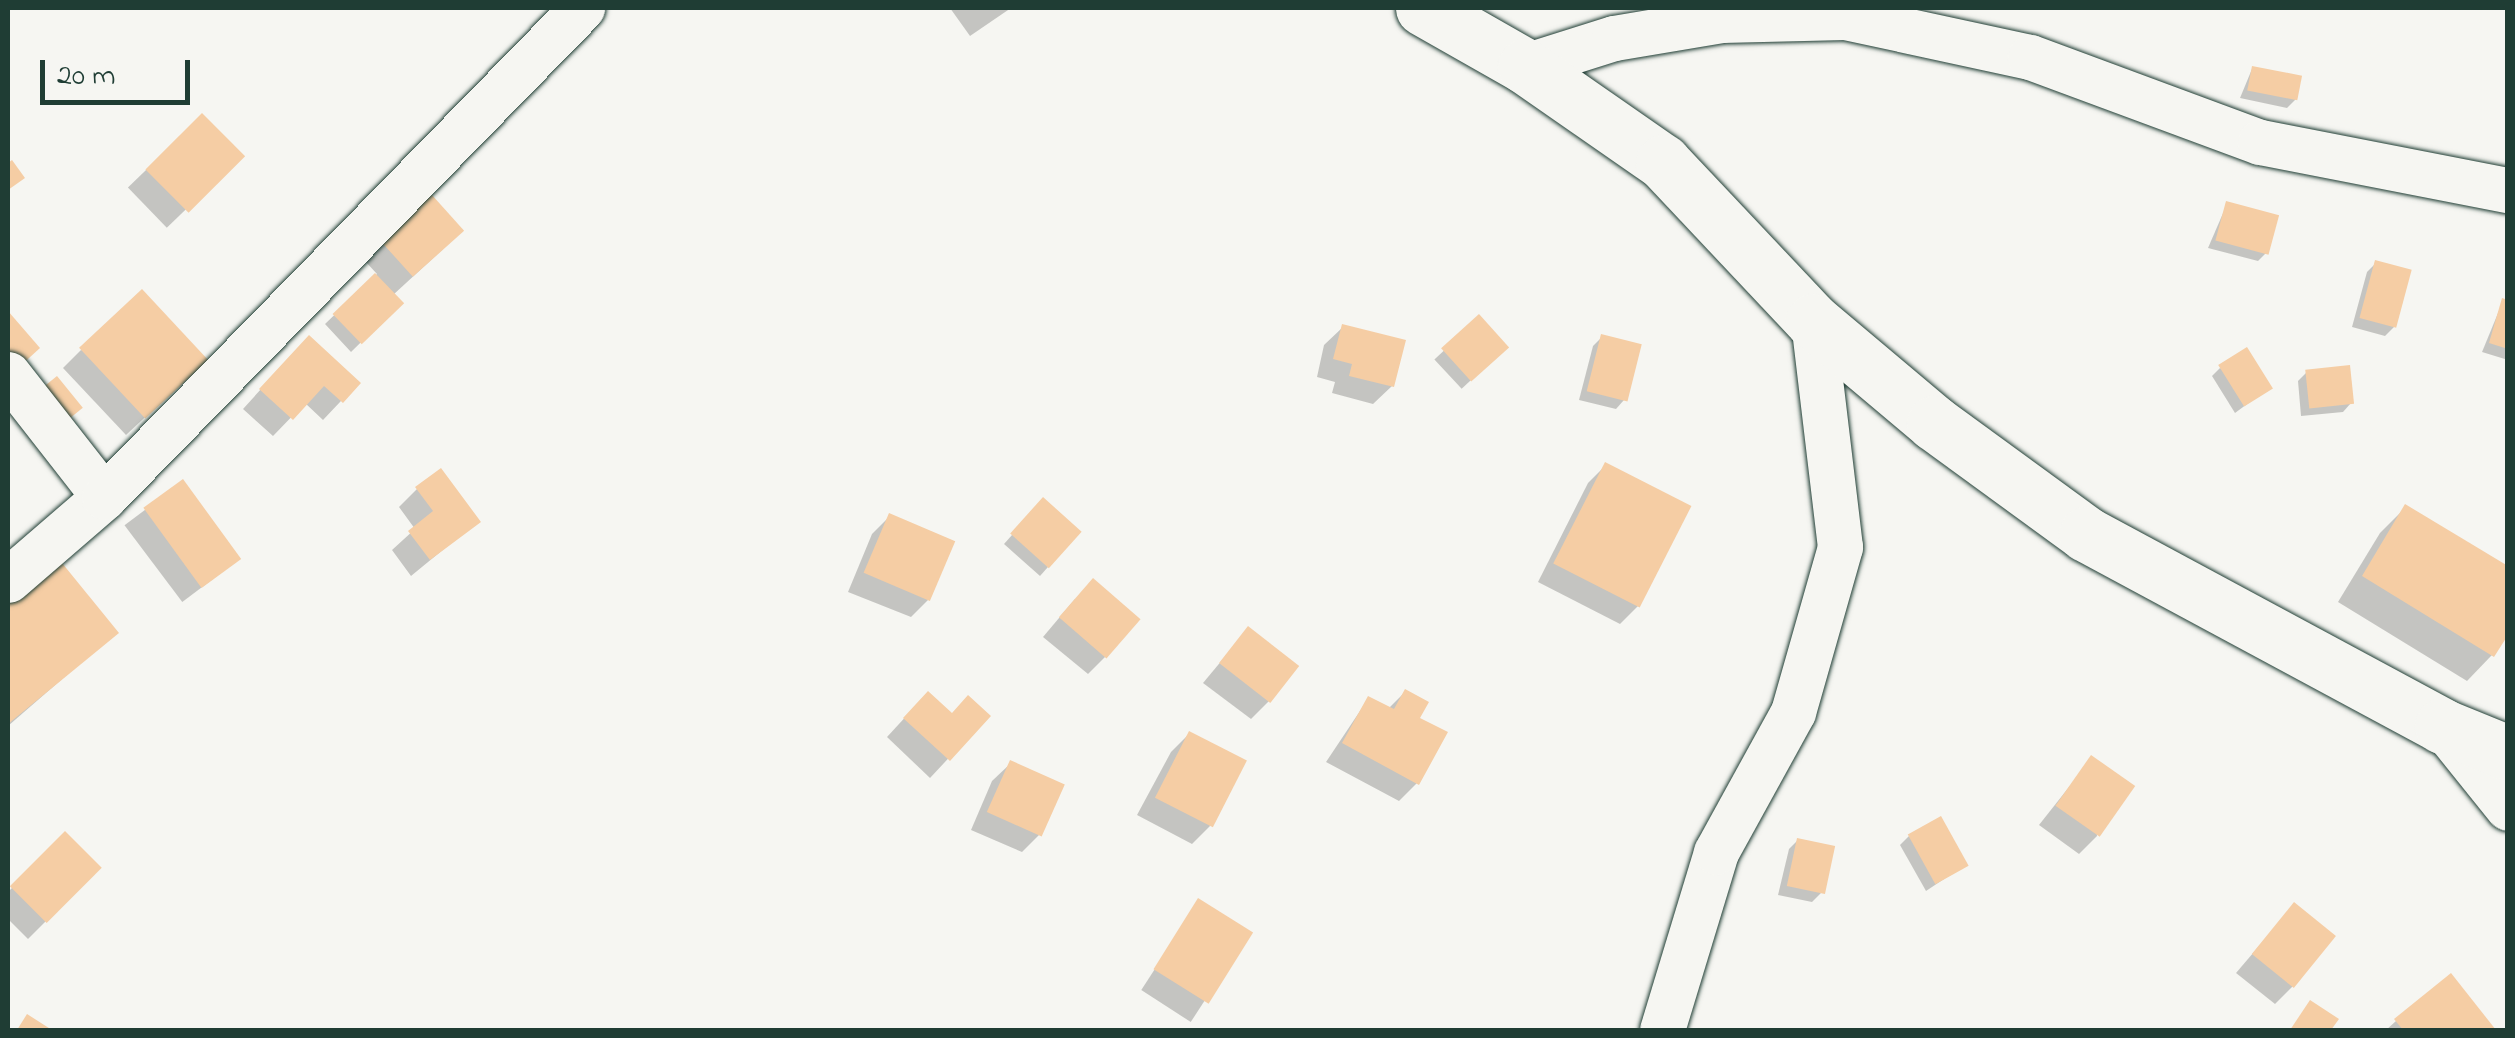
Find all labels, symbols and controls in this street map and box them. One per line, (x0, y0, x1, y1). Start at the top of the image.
scale bar (45, 40, 195, 102)
text: 20 m (57, 55, 116, 99)

